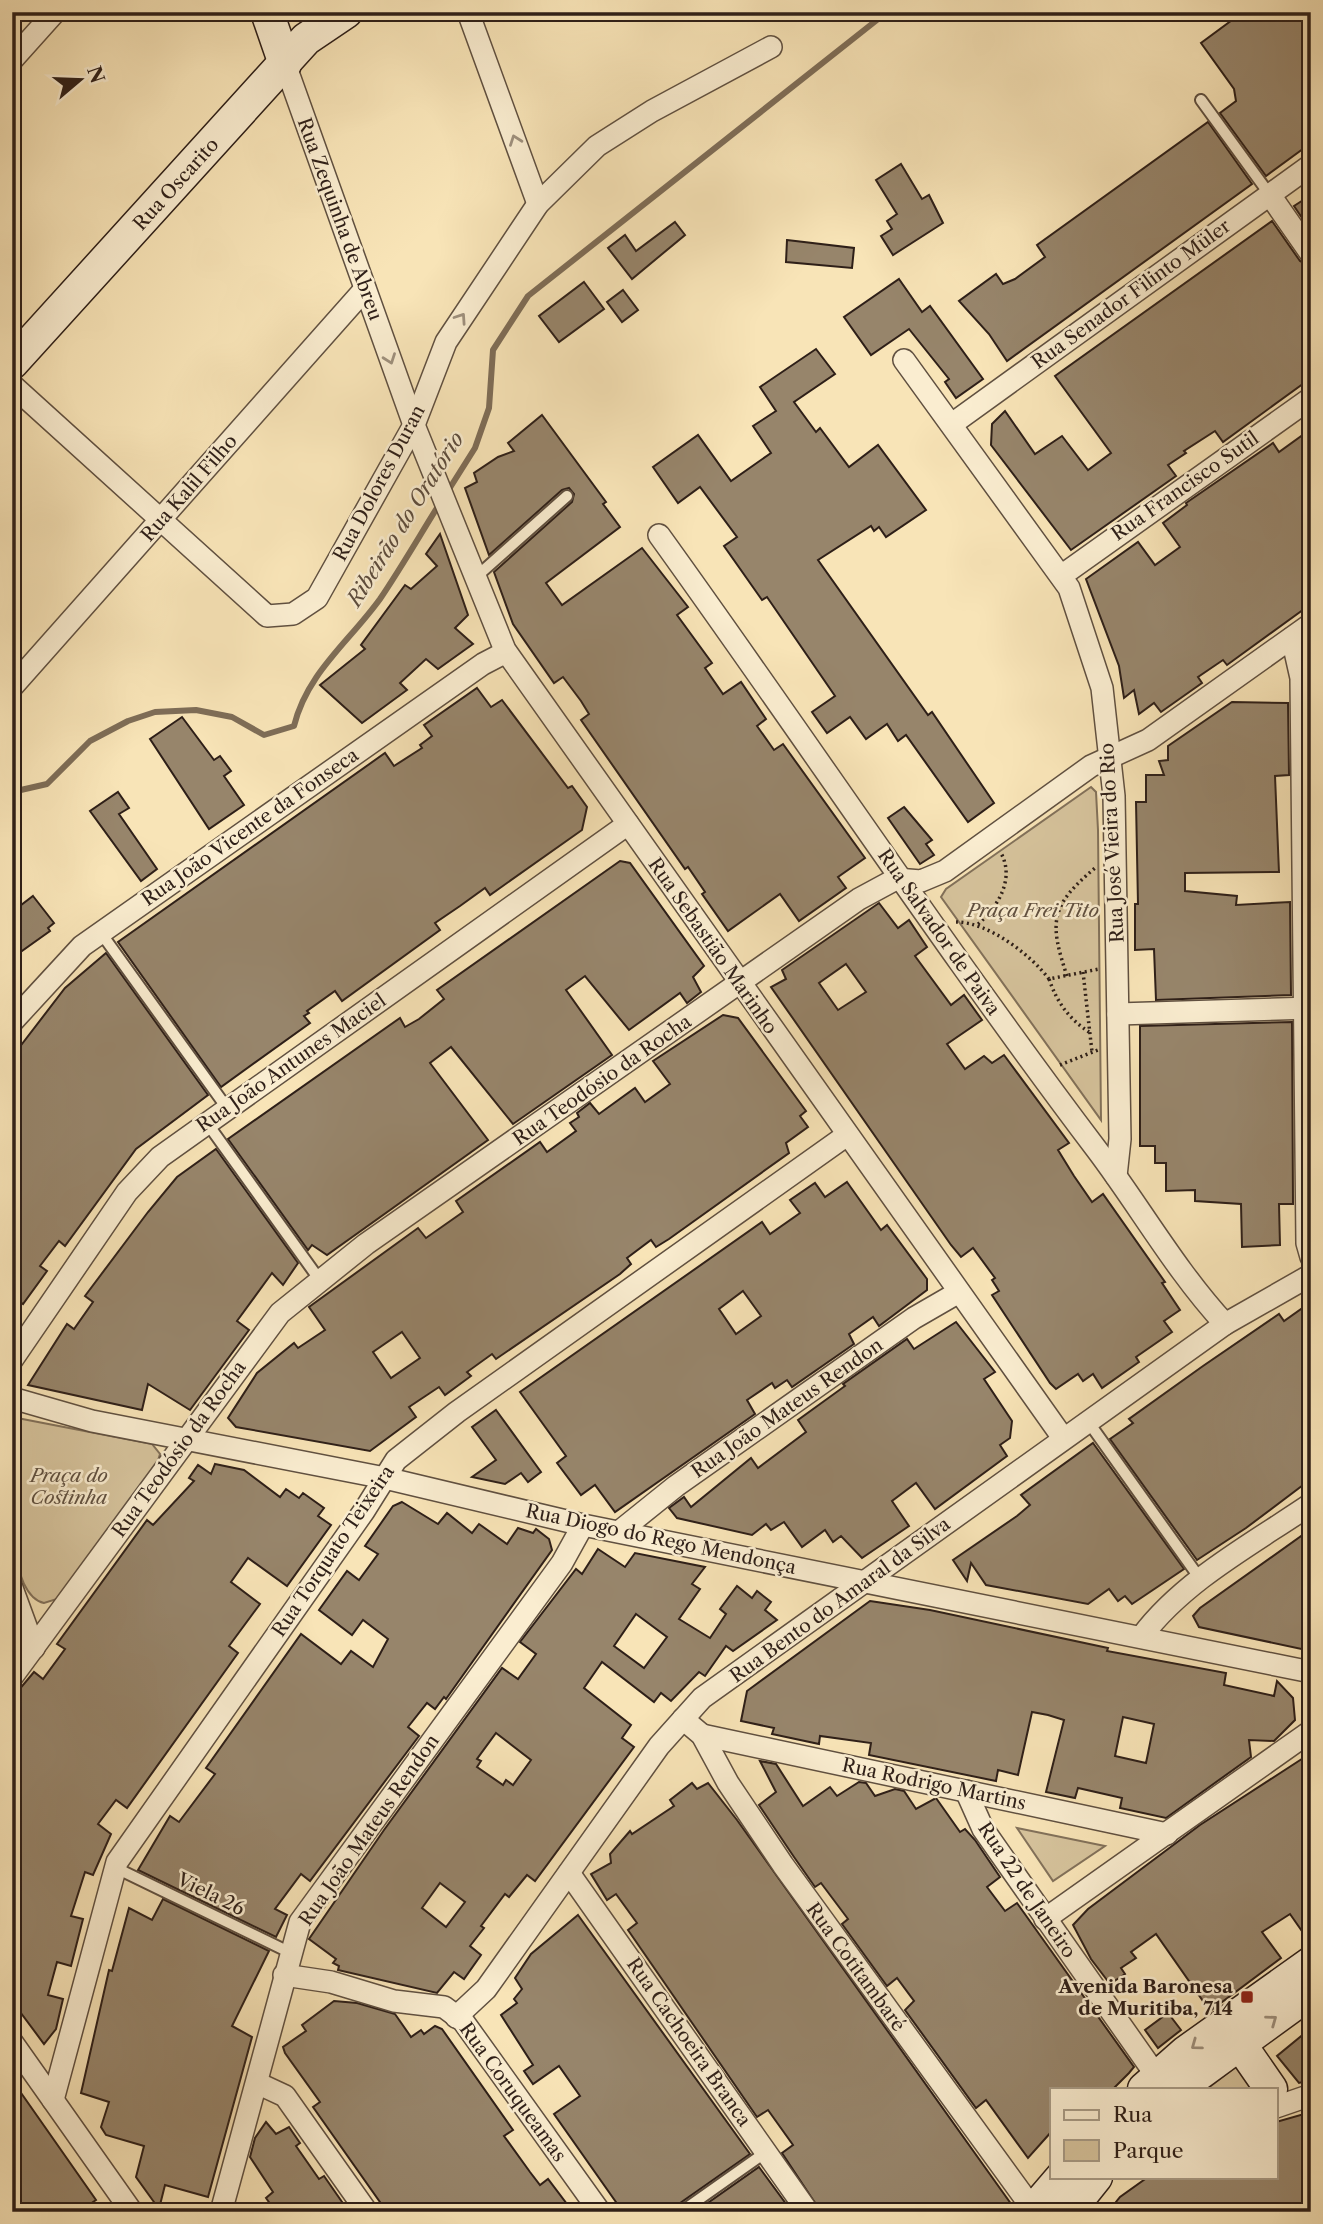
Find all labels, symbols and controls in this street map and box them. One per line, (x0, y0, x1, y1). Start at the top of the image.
north arrow (46, 46, 116, 116)
text: N (82, 63, 109, 86)
street label: Rua Zequinha de Abreu (293, 115, 387, 324)
street label: Rua Oscarito (128, 133, 224, 235)
one-way arrow (509, 135, 523, 147)
street label: Rua Senador Filinto Müler (1027, 214, 1235, 374)
one-way arrow (453, 313, 466, 326)
one-way arrow (382, 352, 396, 364)
street label: Rua Dolores Duran (328, 401, 430, 565)
street label: Rua Francisco Sutil (1107, 426, 1263, 545)
water label: Ribeirão do Oratório (340, 427, 469, 612)
street label: Rua Kalil Filho (136, 430, 242, 546)
street label: Rua José Vieira do Rio (1095, 742, 1129, 944)
street label: Rua João Vicente da Fonseca (137, 743, 363, 911)
street label: Rua Salvador de Paiva (873, 844, 1005, 1020)
street label: Rua Sebastião Marinho (643, 854, 783, 1038)
park label: Praça Frei Tito (965, 899, 1099, 922)
street label: Rua João Antunes Maciel (192, 989, 390, 1137)
street label: Rua Teodósio da Rocha (508, 1010, 696, 1150)
street label: Rua João Mateus Rendon (687, 1333, 887, 1483)
street label: Rua Teodósio da Rocha (107, 1356, 251, 1542)
street label: Rua Torquato Teixeira (267, 1461, 399, 1641)
park label: Praça do Costinha (28, 1464, 108, 1509)
street label: Rua Diogo do Rego Mendonça (524, 1499, 798, 1579)
street label: Rua Bento do Amaral da Silva (725, 1512, 955, 1688)
street label: Rua João Mateus Rendon (294, 1730, 444, 1930)
street label: Rua Rodrigo Martins (840, 1753, 1028, 1815)
street label: Rua 22 de Janeiro (973, 1818, 1081, 1962)
street label: Viela 26 (172, 1867, 249, 1920)
street label: Rua Cotitambaré (802, 1898, 910, 2036)
street label: Rua Cachoeira Branca (622, 1953, 756, 2131)
place label: Avenida Baronesa de Muritiba, 714 (1058, 1975, 1234, 2020)
marker: Avenida Baronesa de Muritiba, 714 (1239, 1989, 1255, 2005)
one-way arrow (1265, 2016, 1277, 2028)
street label: Rua Coruqueamas (455, 2018, 571, 2166)
one-way arrow (1191, 2037, 1203, 2049)
legend (1050, 2088, 1278, 2178)
text: Rua (1113, 2102, 1153, 2127)
text: Parque (1113, 2138, 1184, 2163)

